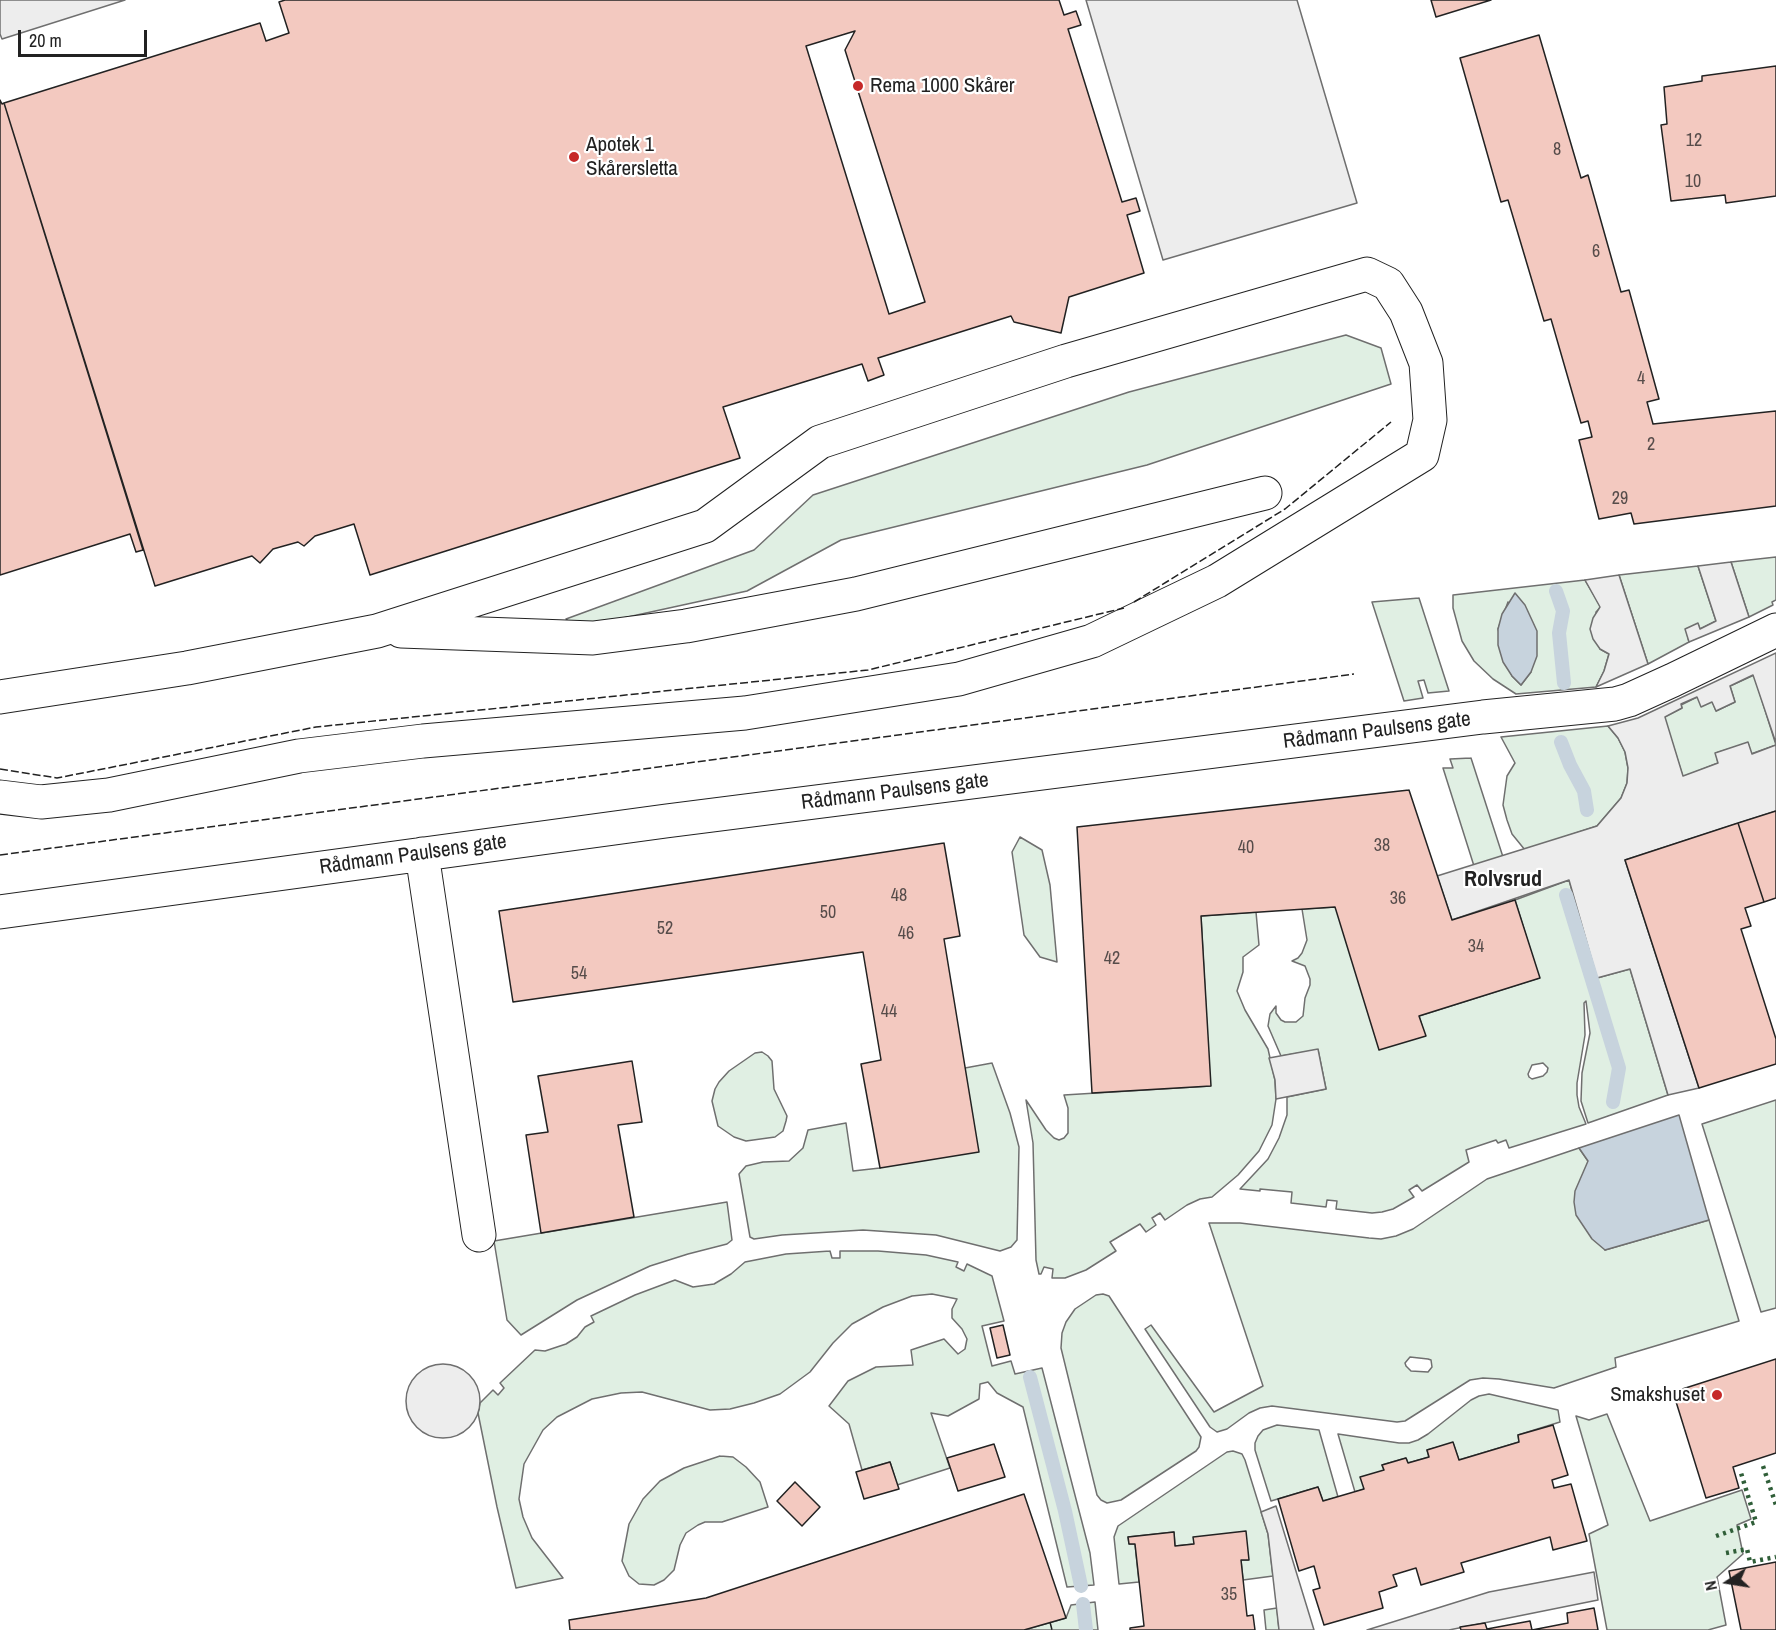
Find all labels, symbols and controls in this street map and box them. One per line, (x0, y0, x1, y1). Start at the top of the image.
scale bar (21, 18, 150, 56)
text: 20 m (29, 28, 62, 53)
place label: Rema 1000 Skårer (870, 73, 1015, 99)
marker: Rema 1000 Skårer (851, 79, 865, 93)
house number: 12 (1686, 130, 1702, 152)
place label: Apotek 1 Skårersletta (586, 132, 678, 182)
house number: 8 (1553, 139, 1561, 161)
marker: Apotek 1 Skårersletta (567, 150, 581, 164)
house number: 10 (1685, 171, 1701, 193)
house number: 6 (1592, 241, 1600, 263)
house number: 4 (1637, 368, 1645, 390)
house number: 2 (1647, 434, 1655, 456)
house number: 29 (1612, 488, 1628, 510)
street label: Rådmann Paulsens gate (1282, 707, 1472, 755)
street label: Rådmann Paulsens gate (800, 768, 990, 816)
street label: Rådmann Paulsens gate (318, 829, 508, 881)
house number: 38 (1374, 835, 1390, 857)
house number: 40 (1238, 837, 1254, 859)
district label: Rolvsrud (1464, 867, 1542, 893)
house number: 48 (891, 885, 907, 907)
house number: 36 (1390, 888, 1406, 910)
house number: 50 (820, 902, 836, 924)
house number: 52 (657, 918, 673, 940)
house number: 46 (898, 923, 914, 945)
house number: 34 (1468, 936, 1484, 958)
house number: 42 (1104, 948, 1120, 970)
house number: 54 (571, 963, 587, 985)
house number: 44 (881, 1001, 897, 1023)
place label: Smakshuset (1610, 1382, 1705, 1408)
marker: Smakshuset (1710, 1388, 1724, 1402)
north arrow (1698, 1552, 1758, 1612)
text: N (1699, 1579, 1722, 1593)
house number: 35 (1221, 1584, 1237, 1606)

